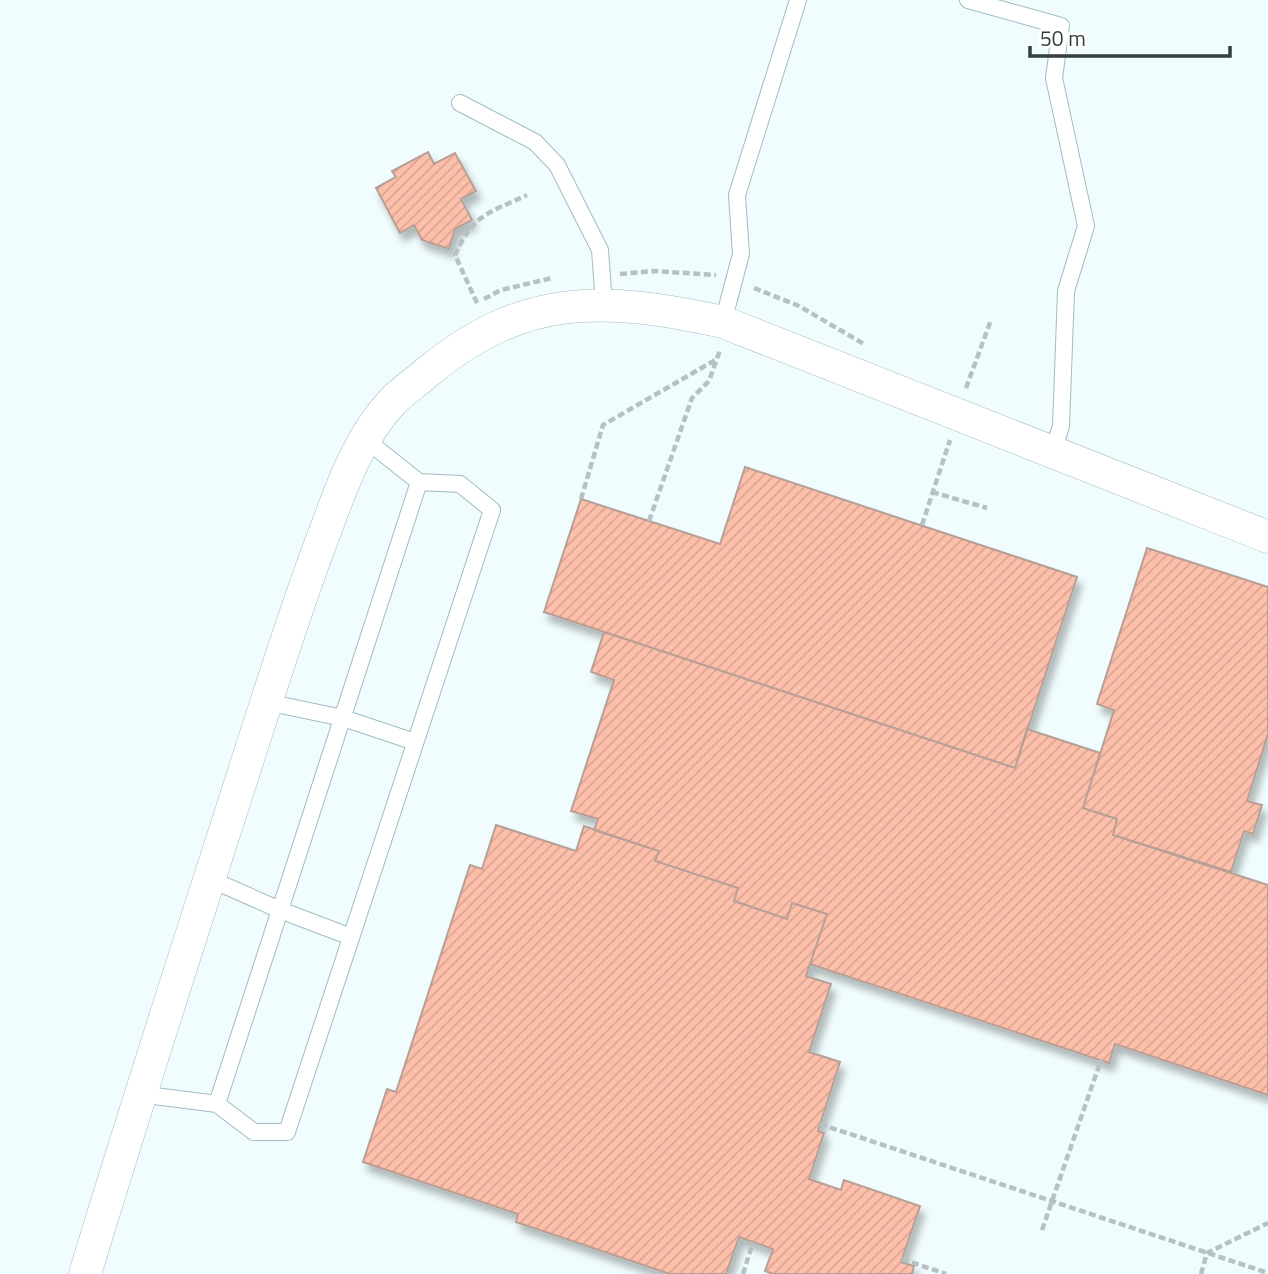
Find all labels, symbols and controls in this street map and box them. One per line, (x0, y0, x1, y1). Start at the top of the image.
scale bar (1030, 14, 1230, 58)
text: 50 m (1040, 22, 1086, 54)

